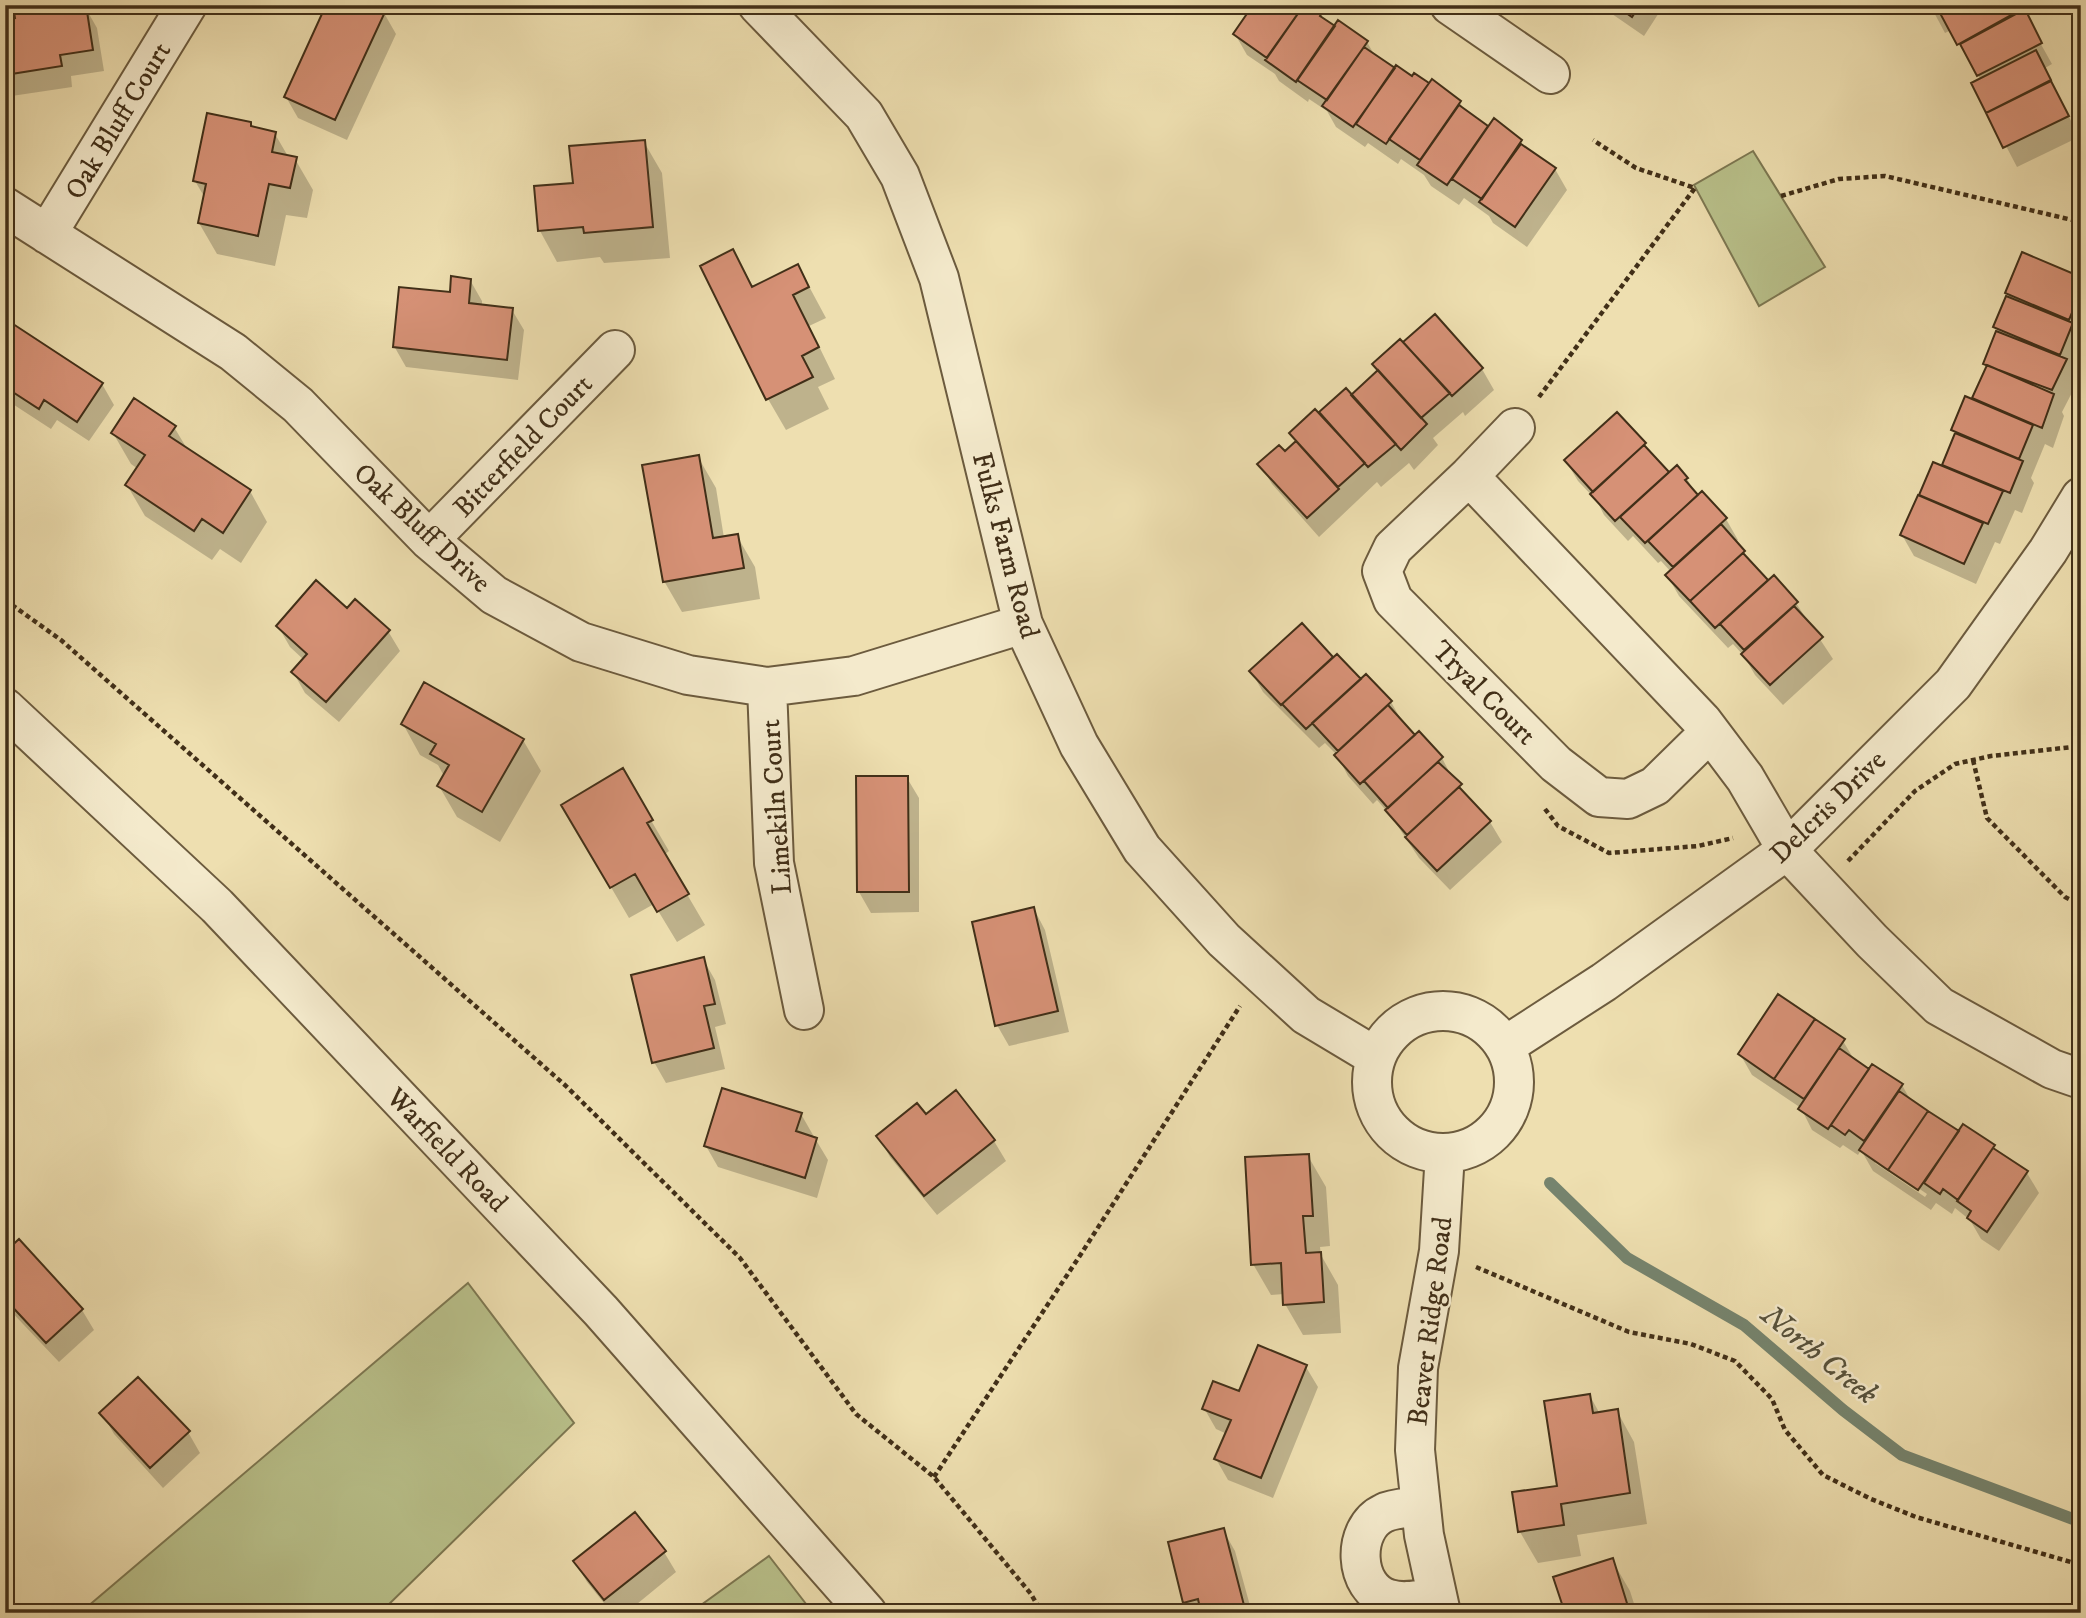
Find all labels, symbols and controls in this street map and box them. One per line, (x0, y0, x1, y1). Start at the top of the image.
street label: Oak Bluff Court (58, 36, 179, 206)
street label: Bitterfield Court (446, 367, 600, 525)
street label: Fulks Farm Road (964, 448, 1047, 642)
street label: Oak Bluff Drive (346, 456, 498, 601)
street label: Tryal Court (1424, 633, 1544, 753)
street label: Limekiln Court (753, 718, 800, 896)
street label: Delcris Drive (1763, 743, 1893, 871)
street label: Warfield Road (378, 1080, 515, 1220)
street label: Beaver Ridge Road (1400, 1215, 1461, 1428)
water label: North Creek (1752, 1296, 1885, 1414)

